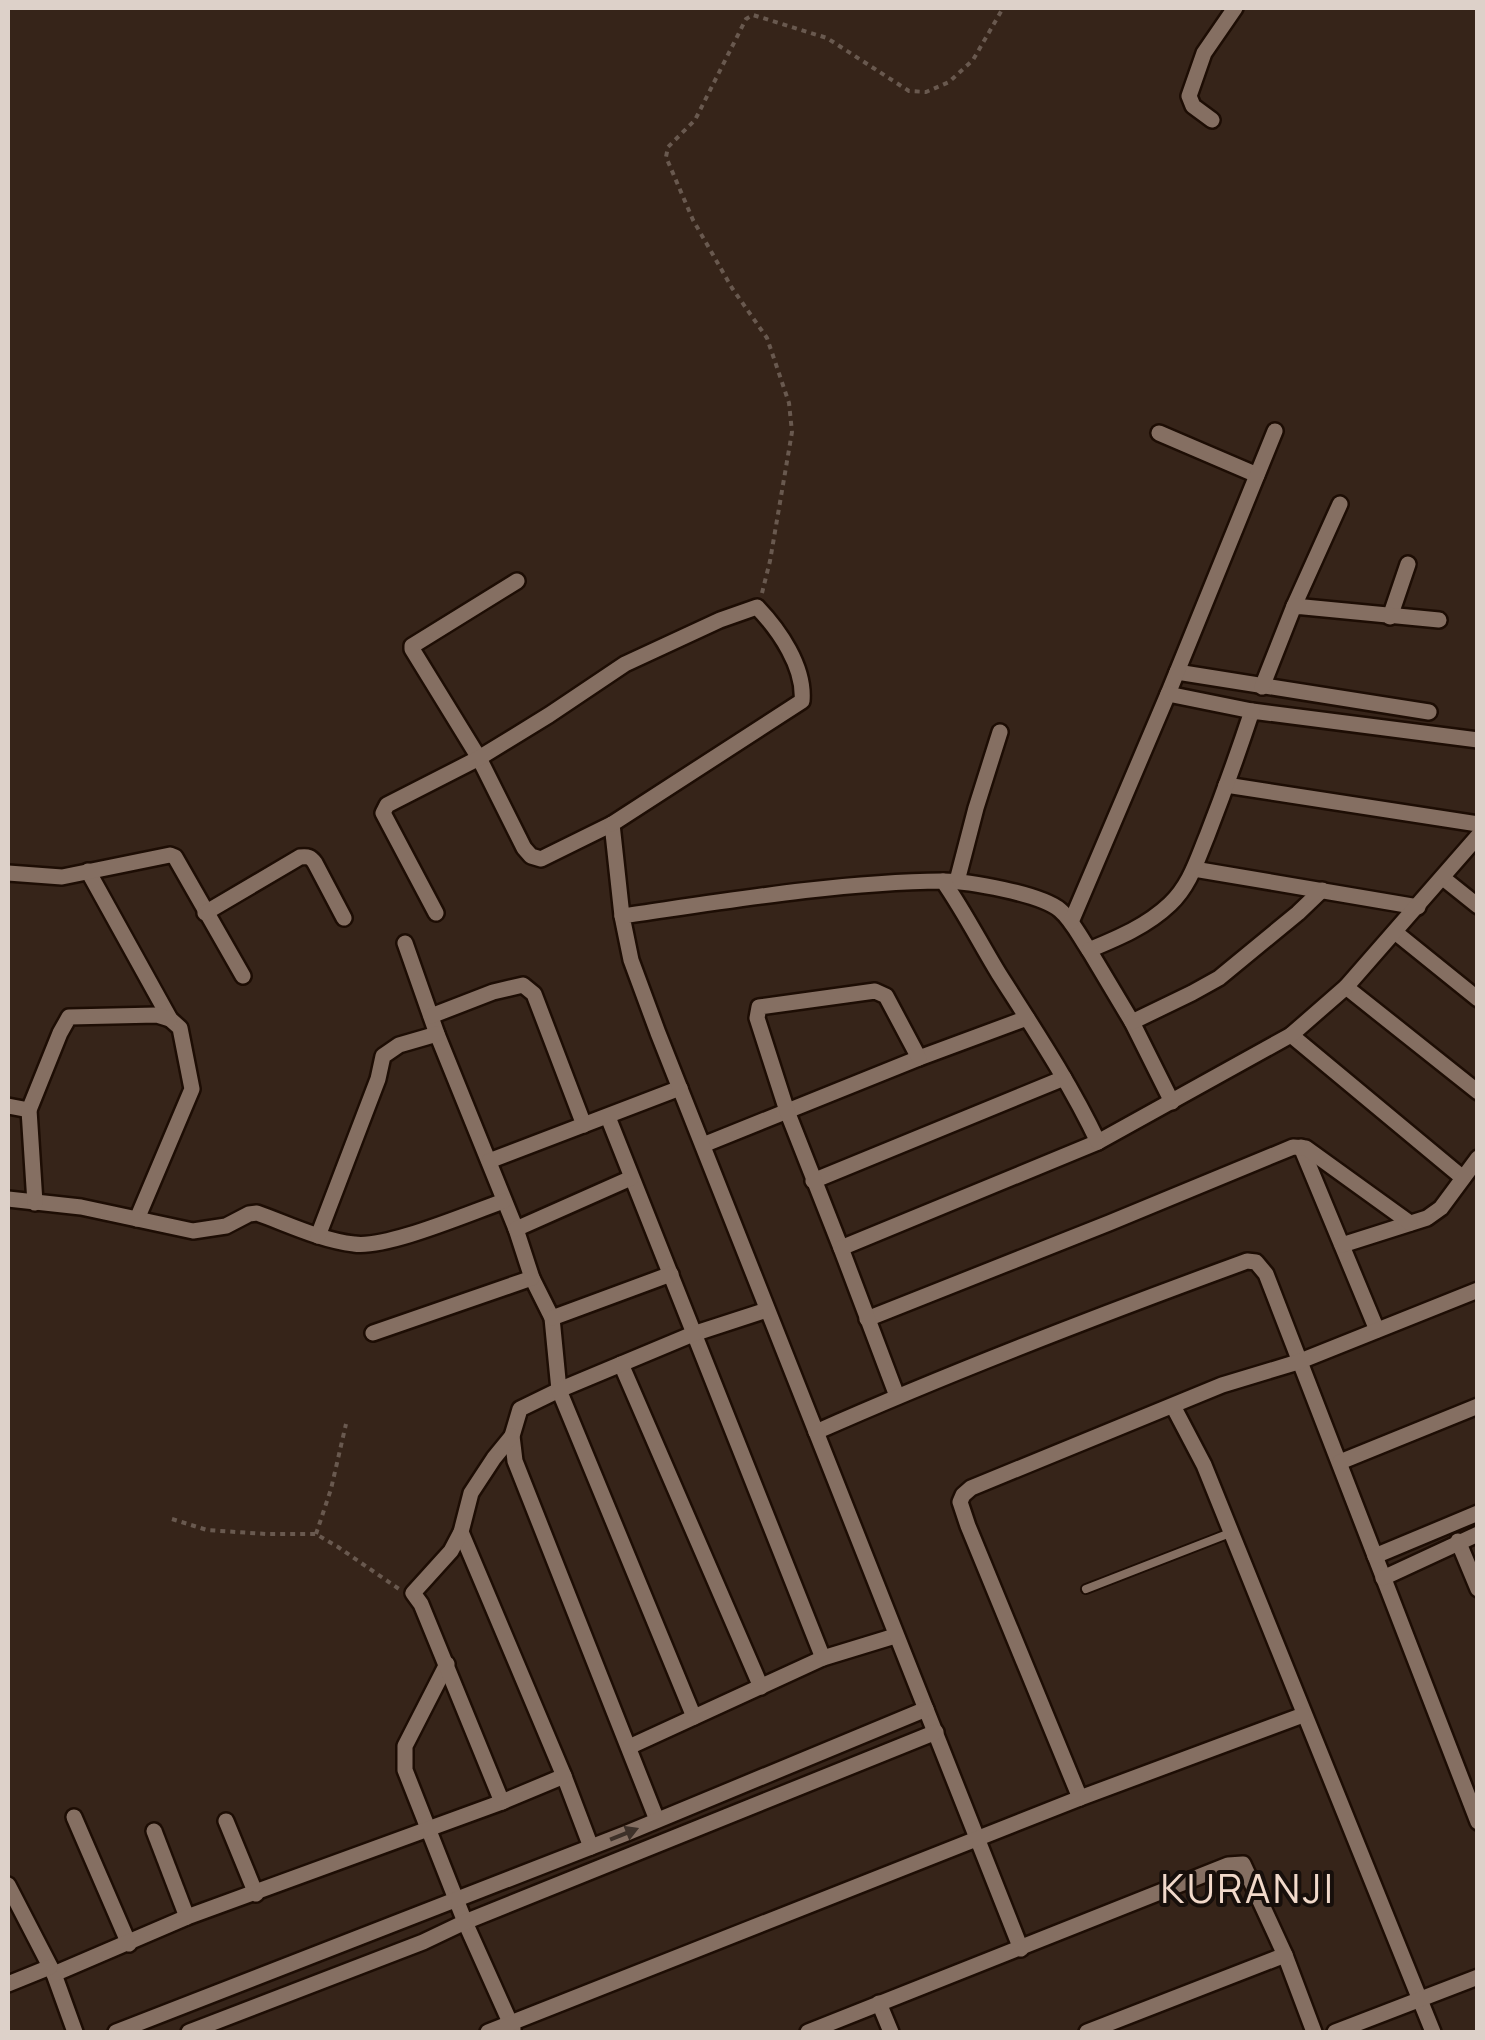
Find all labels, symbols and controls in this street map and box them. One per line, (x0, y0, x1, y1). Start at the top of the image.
one-way arrow (609, 1826, 639, 1842)
district label: KURANJI (1160, 1860, 1336, 1915)

